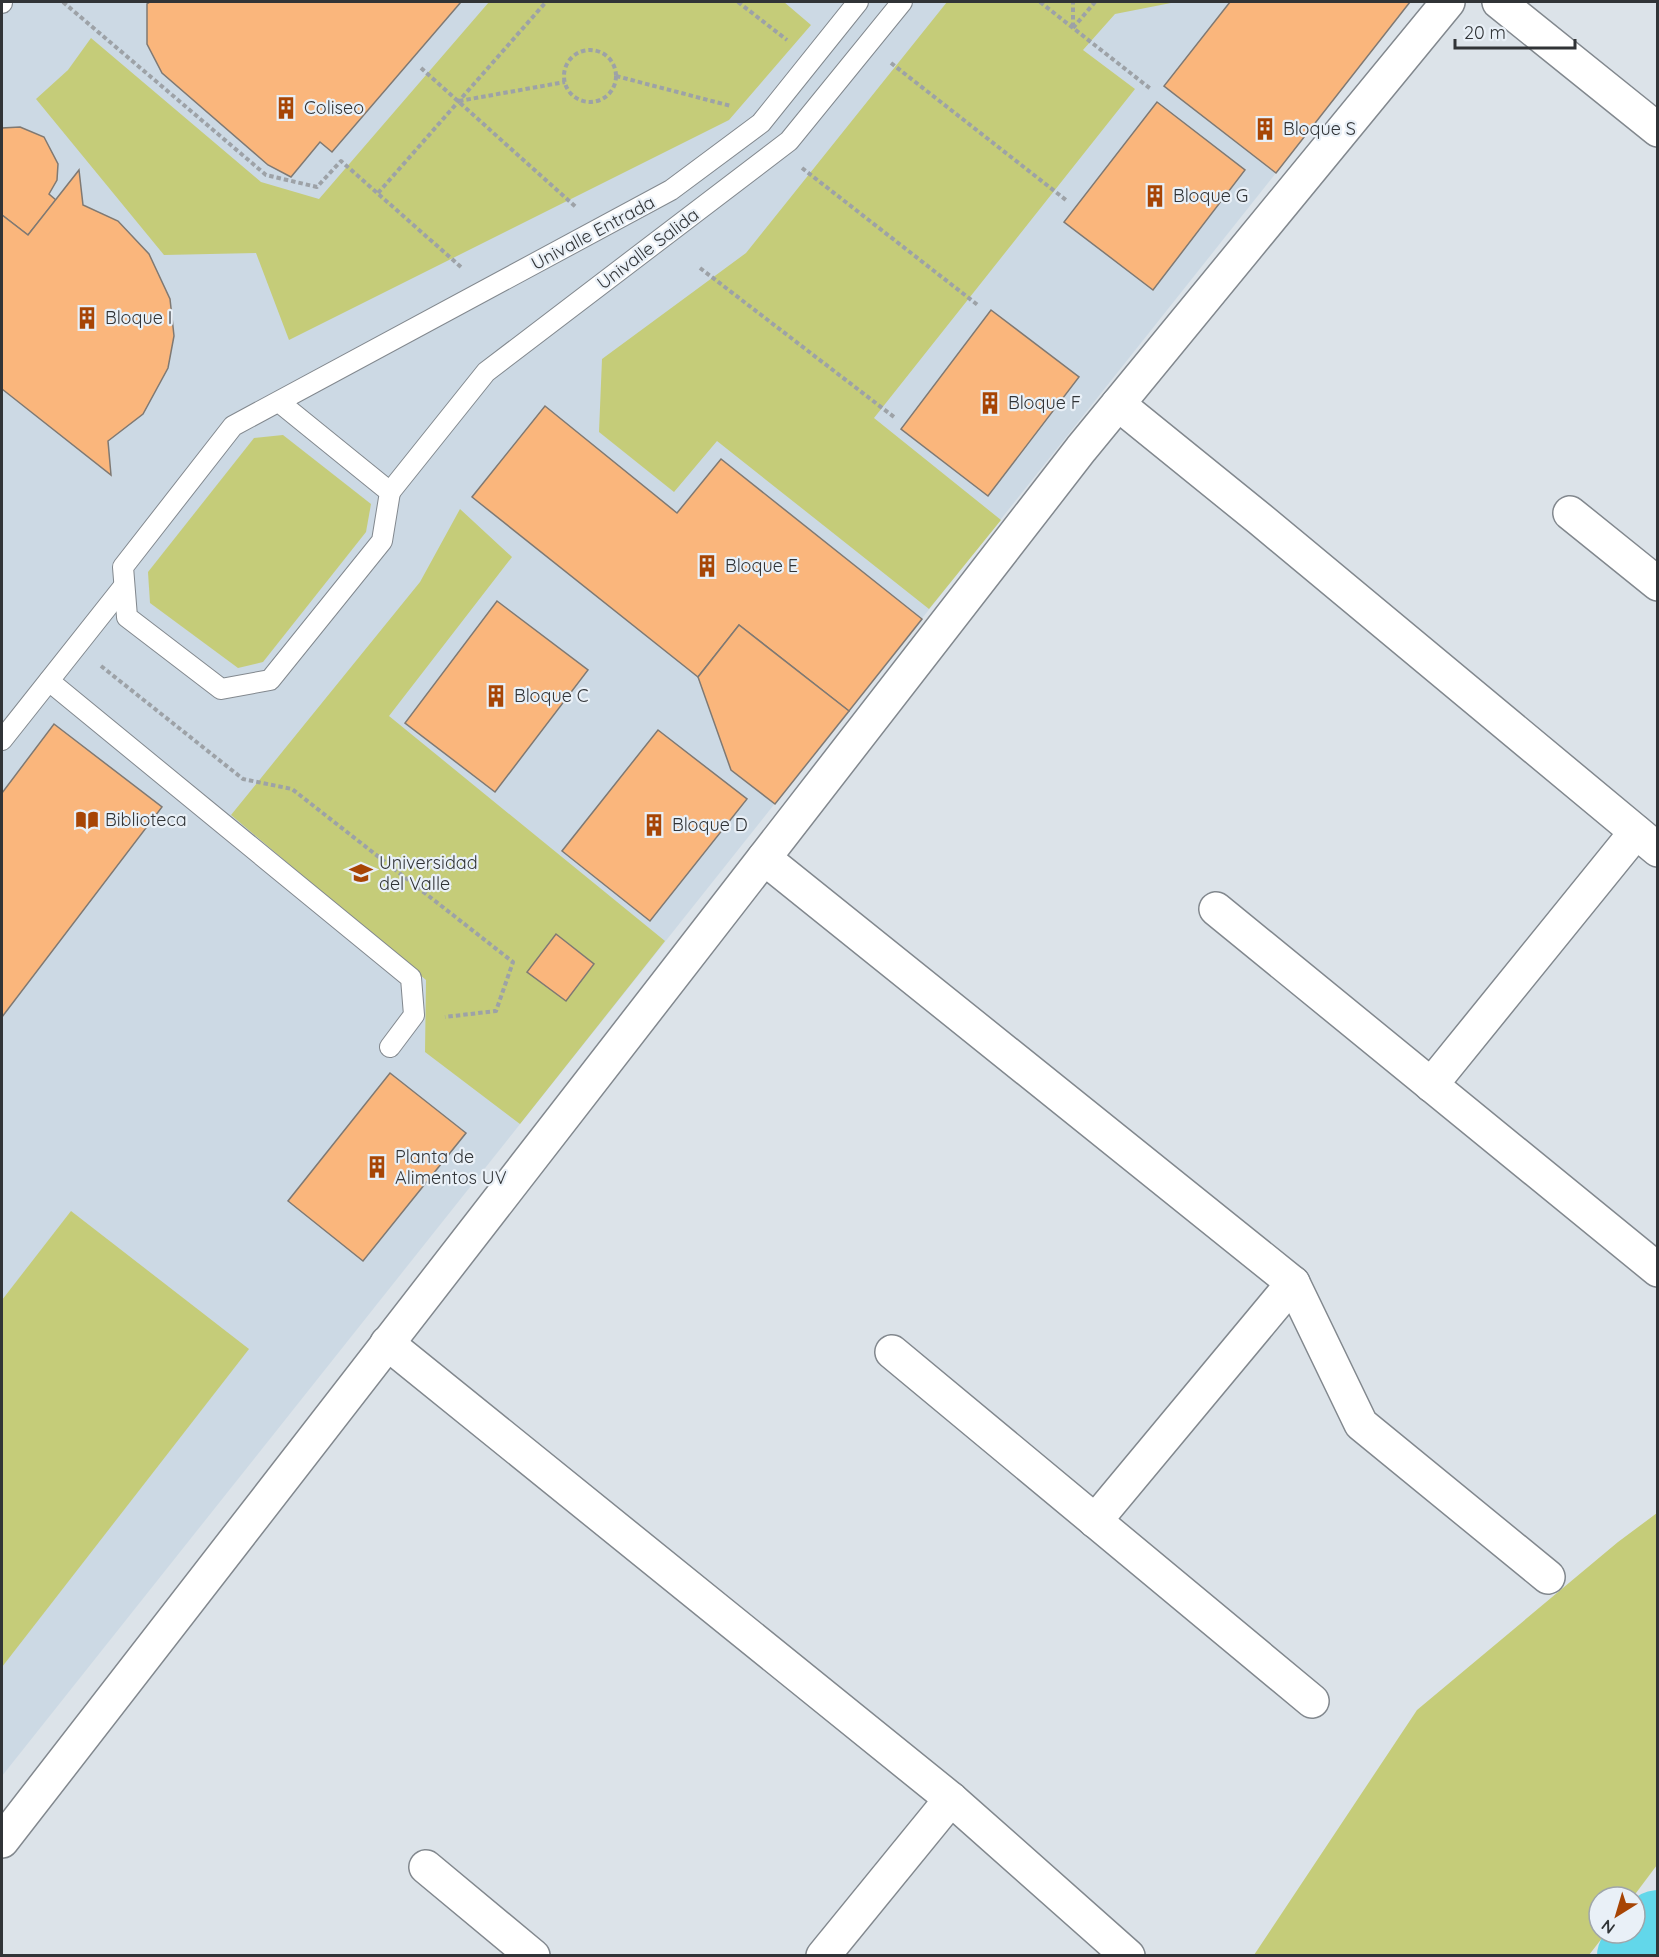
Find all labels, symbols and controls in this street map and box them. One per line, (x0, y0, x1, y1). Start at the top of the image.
scale bar (1455, 12, 1575, 50)
text: 20 m (1464, 21, 1506, 44)
building icon: Coliseo (273, 95, 299, 121)
place label: Coliseo (304, 96, 364, 119)
building icon: Bloque S (1252, 116, 1278, 142)
place label: Bloque S (1283, 117, 1356, 140)
building icon: Bloque G (1142, 183, 1168, 209)
place label: Bloque G (1173, 184, 1248, 207)
street label: Univalle Entrada (527, 190, 659, 275)
street label: Univalle Salida (592, 203, 703, 294)
building icon: Bloque I (74, 305, 100, 331)
place label: Bloque I (105, 306, 172, 329)
building icon: Bloque F (977, 390, 1003, 416)
place label: Bloque F (1008, 391, 1081, 414)
building icon: Bloque E (694, 553, 720, 579)
place label: Bloque E (725, 554, 798, 577)
building icon: Bloque C (483, 683, 509, 709)
place label: Bloque C (514, 684, 589, 707)
library icon: Biblioteca (74, 807, 100, 833)
place label: Biblioteca (105, 808, 187, 831)
building icon: Bloque D (641, 812, 667, 838)
place label: Bloque D (672, 813, 748, 836)
place label: Universidad del Valle (379, 851, 478, 895)
school or university icon: Universidad del Valle (348, 860, 374, 886)
place label: Planta de Alimentos UV (395, 1145, 507, 1189)
building icon: Planta de Alimentos UV (364, 1154, 390, 1180)
north arrow (1587, 1885, 1647, 1945)
text: N (1597, 1915, 1619, 1939)

